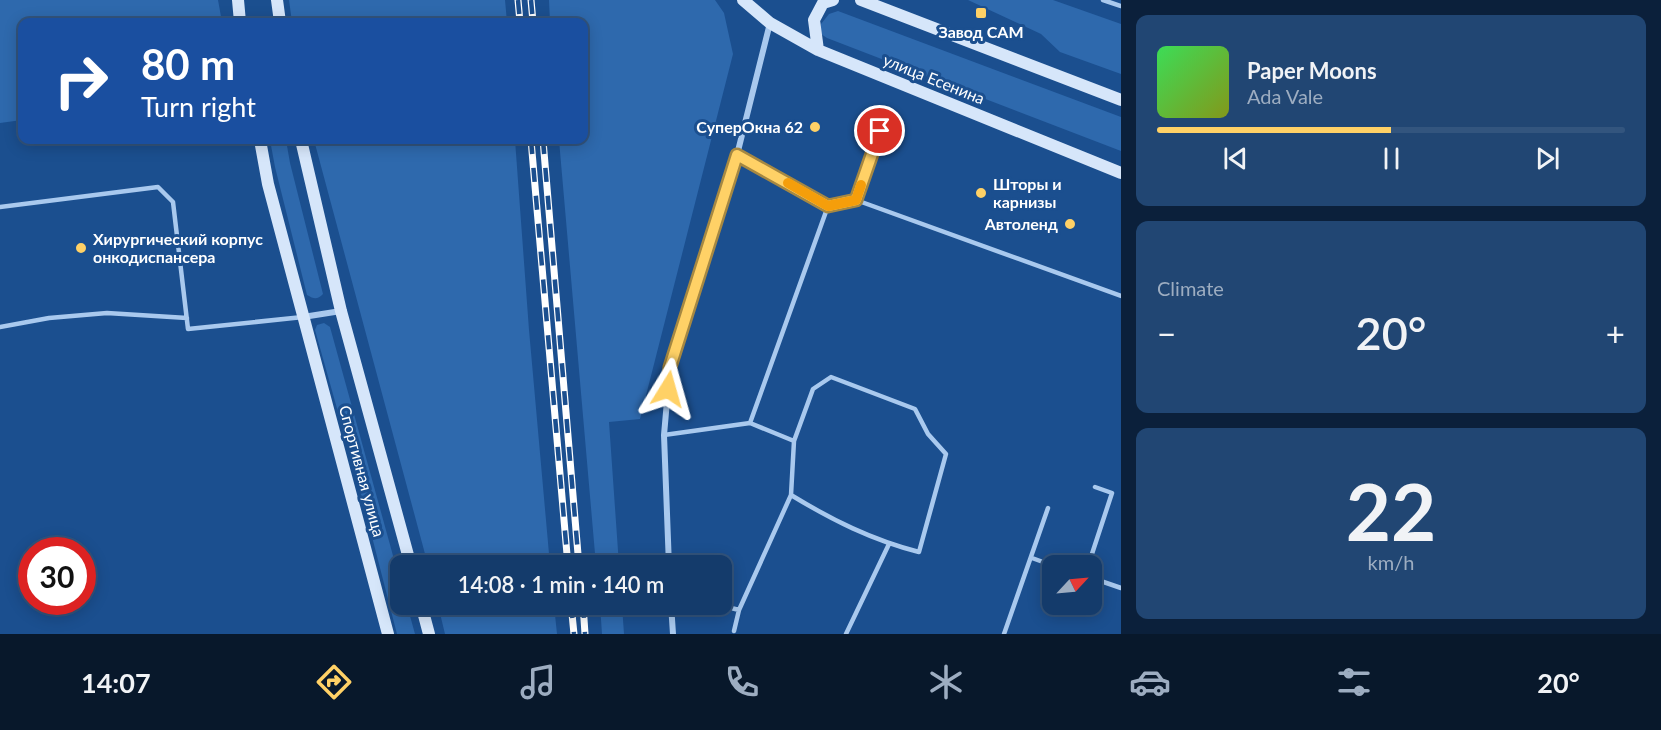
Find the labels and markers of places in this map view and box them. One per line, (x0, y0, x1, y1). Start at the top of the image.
marker: Завод САМ (974, 6, 988, 20)
place label: Завод САМ (938, 22, 1024, 41)
pin (854, 105, 905, 156)
place label: СуперОкна 62 (696, 117, 803, 136)
marker: СуперОкна 62 (808, 120, 822, 134)
place label: Шторы и карнизы (993, 174, 1062, 211)
marker: Шторы и карнизы (974, 186, 988, 200)
place label: Автоленд (984, 214, 1058, 233)
marker: Автоленд (1063, 217, 1077, 231)
place label: Хирургический корпус онкодиспансера (93, 229, 263, 266)
marker: Хирургический корпус онкодиспансера (74, 241, 88, 255)

